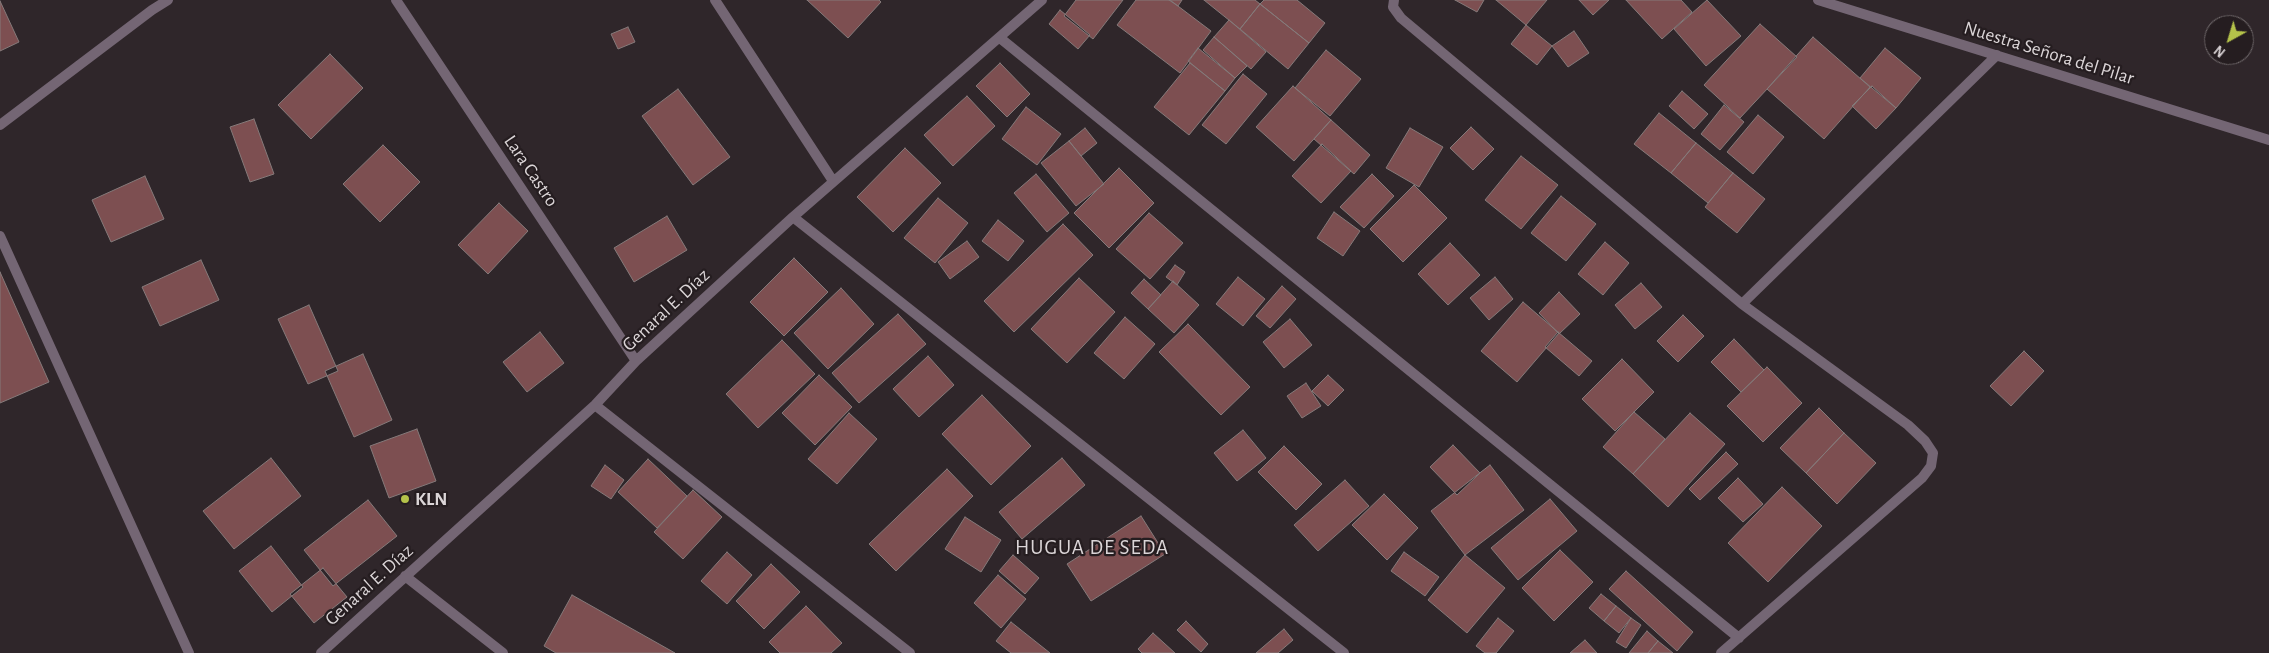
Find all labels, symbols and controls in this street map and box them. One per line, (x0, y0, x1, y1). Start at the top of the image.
north arrow (2204, 15, 2254, 65)
street label: Nuestra Señora del Pilar (1961, 16, 2137, 90)
text: N (2212, 42, 2228, 59)
street label: Lara Castro (499, 131, 563, 211)
street label: Genaral E. Díaz (618, 264, 714, 356)
place label: KLN (415, 488, 448, 510)
marker: KLN (399, 493, 411, 505)
district label: HUGUA DE SEDA (1013, 535, 1171, 561)
street label: Genaral E. Díaz (320, 539, 418, 631)

